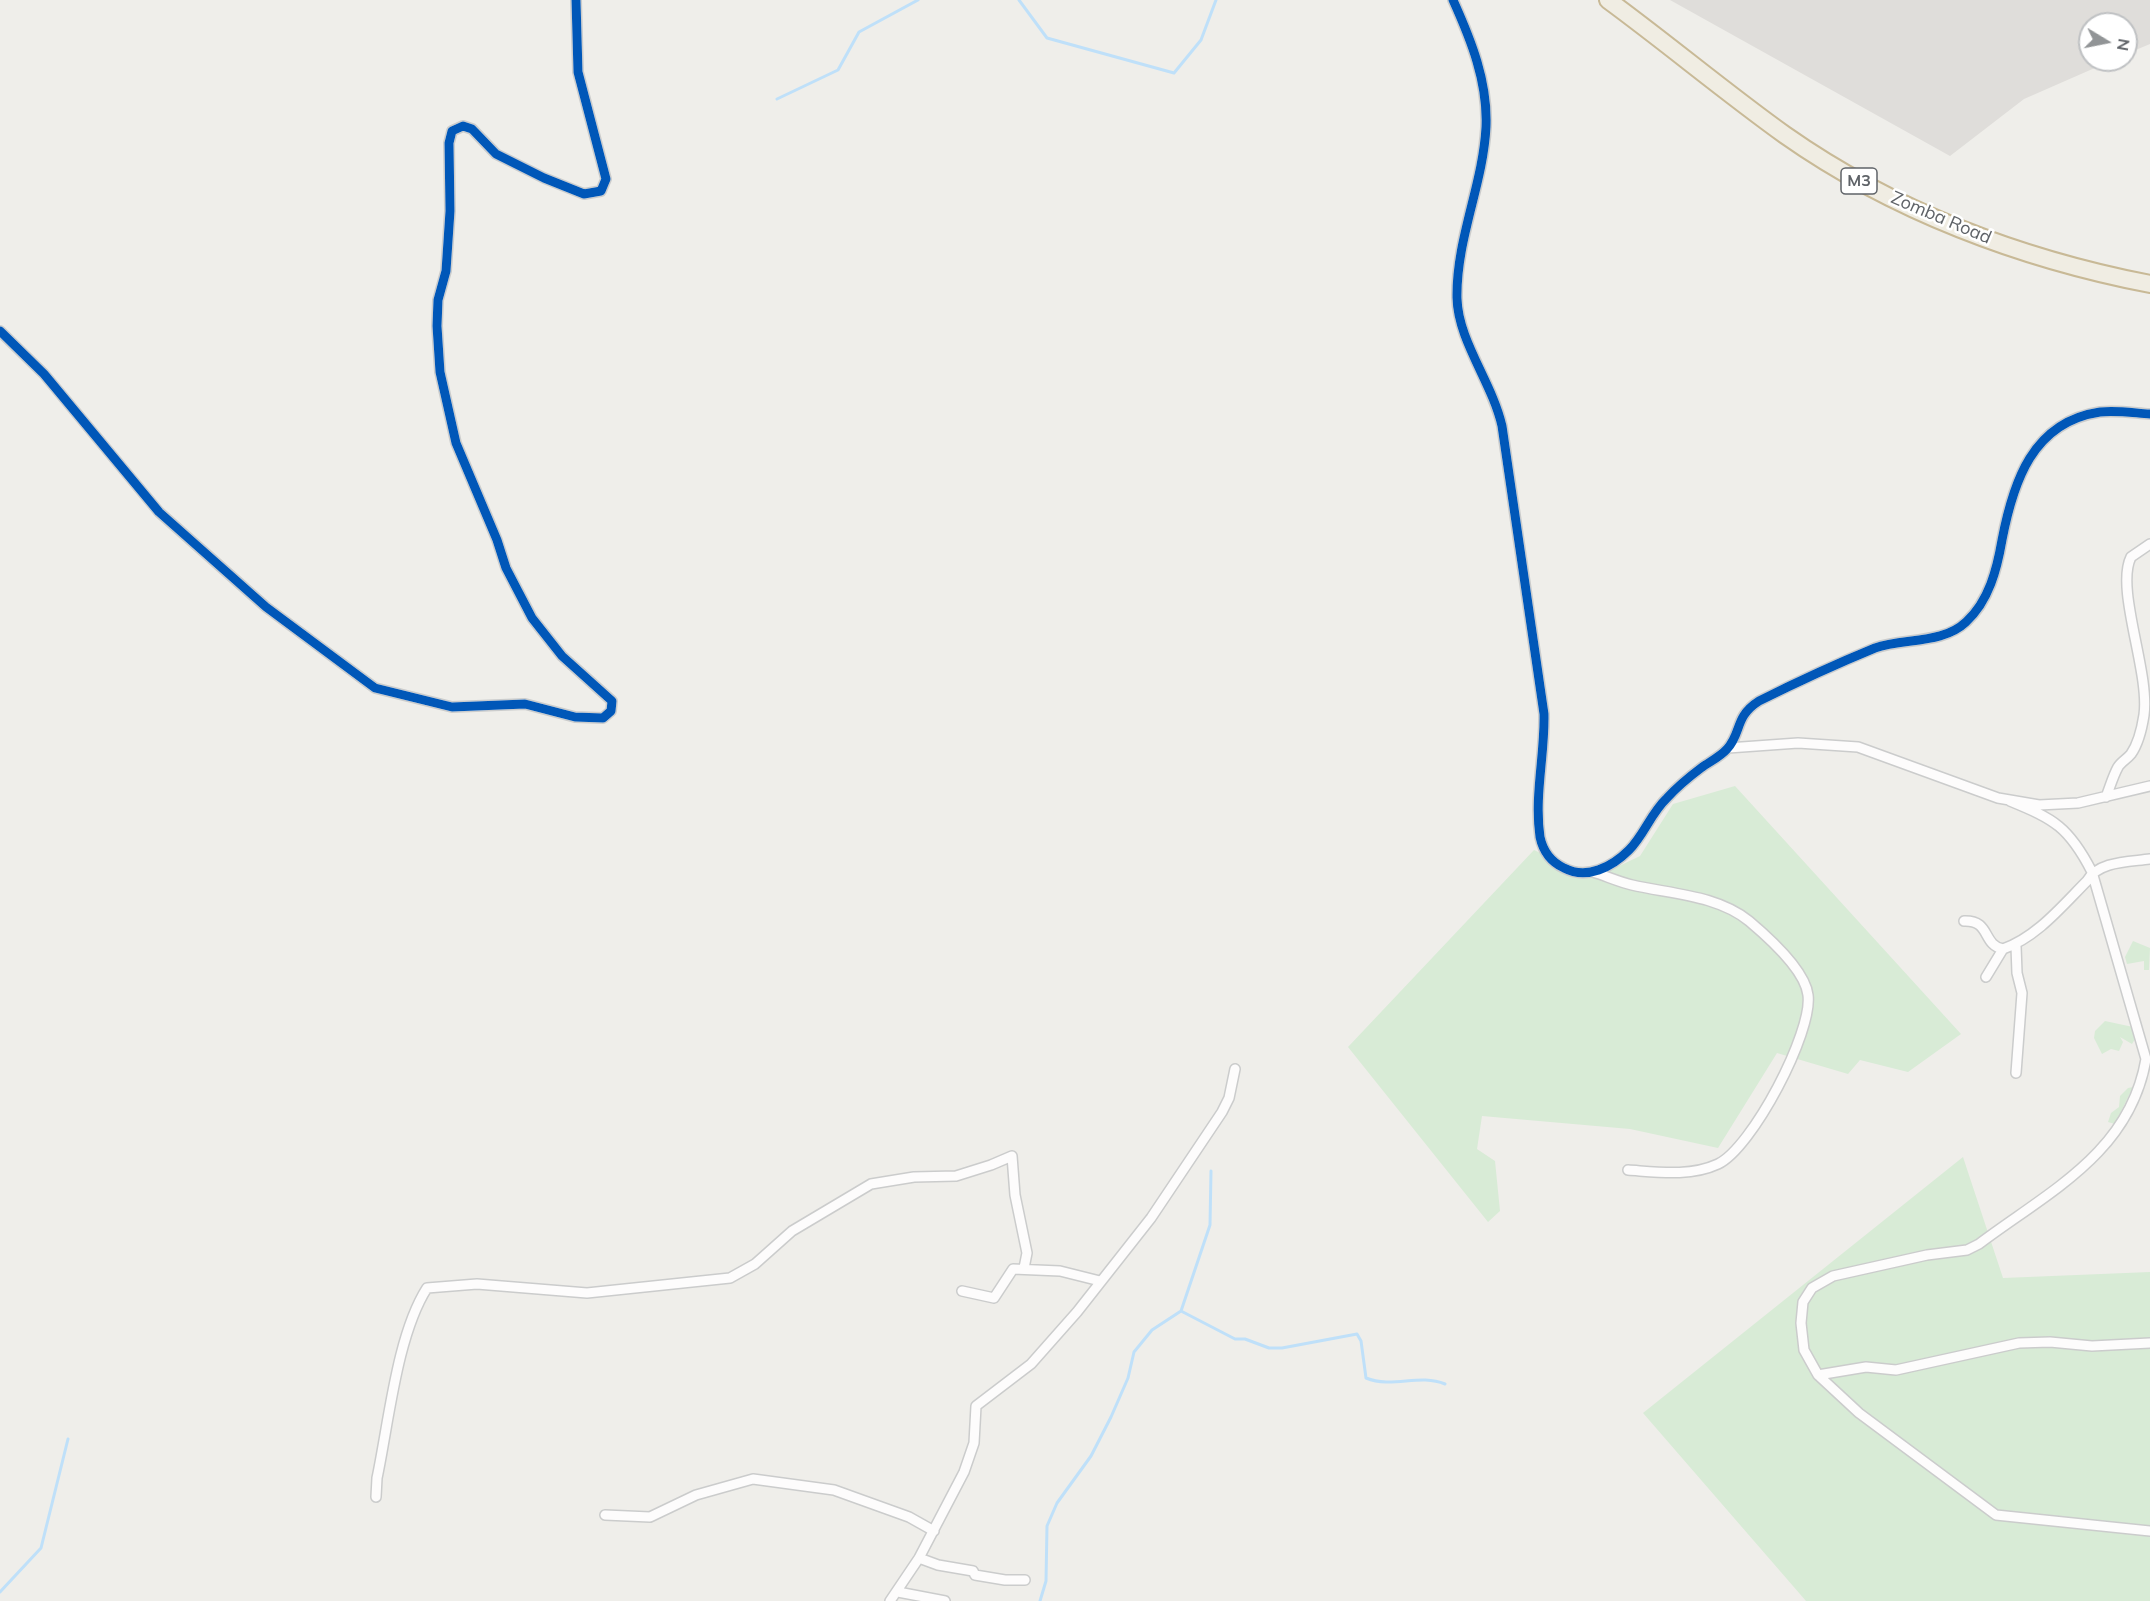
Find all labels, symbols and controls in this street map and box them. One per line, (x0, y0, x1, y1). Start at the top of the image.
north arrow (2078, 12, 2138, 72)
text: N (2113, 37, 2135, 52)
road number: M3 (1841, 168, 1877, 194)
street label: Zomba Road (1888, 187, 1994, 249)

